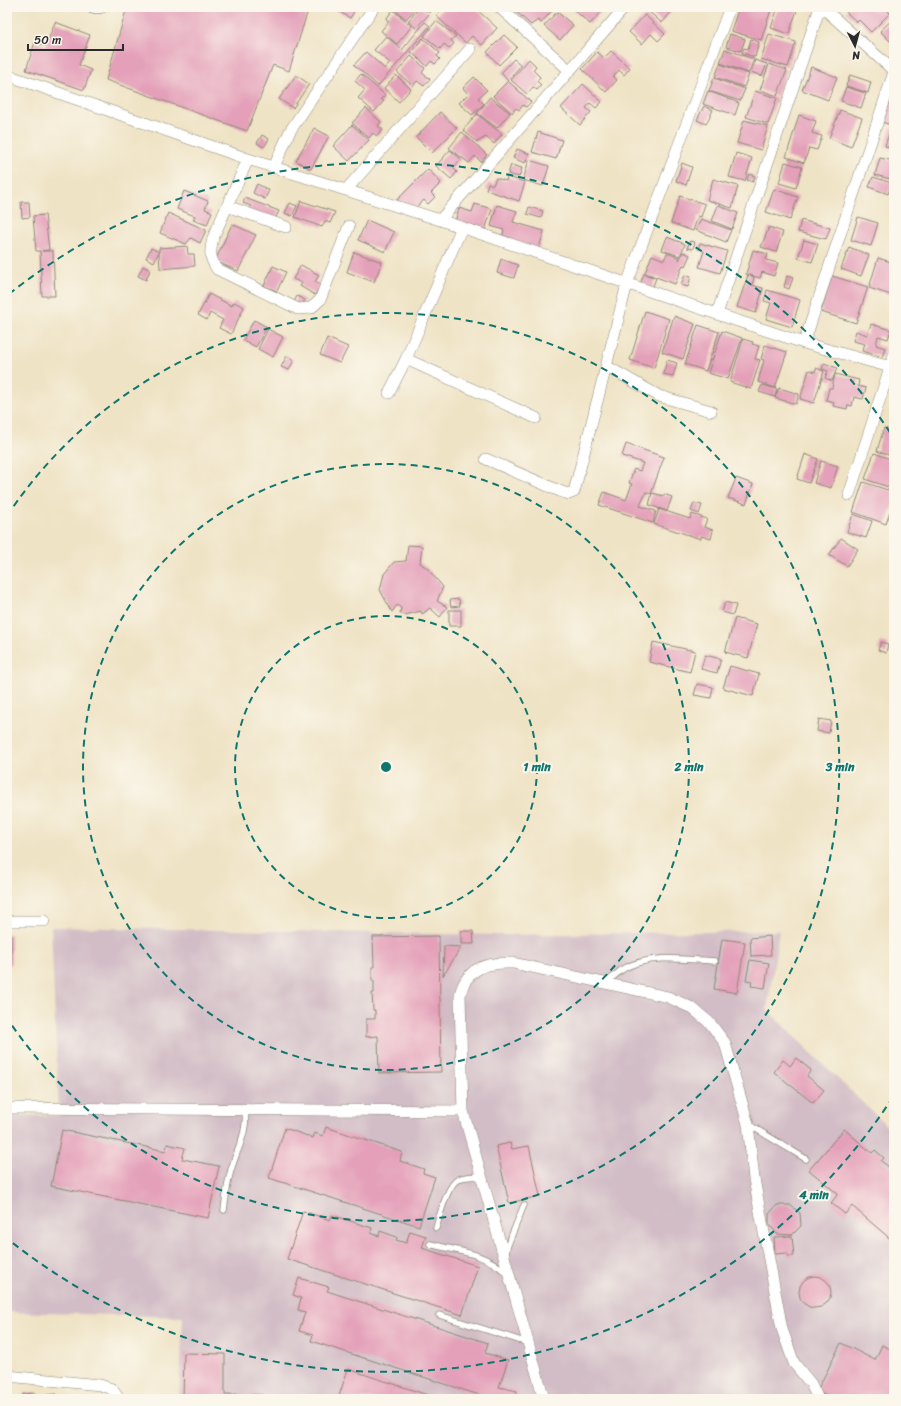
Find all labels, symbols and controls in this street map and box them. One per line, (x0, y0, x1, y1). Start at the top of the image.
scale bar (28, 26, 123, 52)
north arrow (835, 26, 875, 66)
text: 50 m (34, 29, 61, 51)
text: N (851, 45, 862, 65)
text: 1 min (523, 756, 551, 778)
text: 2 min (673, 756, 704, 778)
text: 3 min (825, 756, 855, 778)
centre of rings (379, 760, 393, 774)
text: 4 min (798, 1184, 829, 1206)

